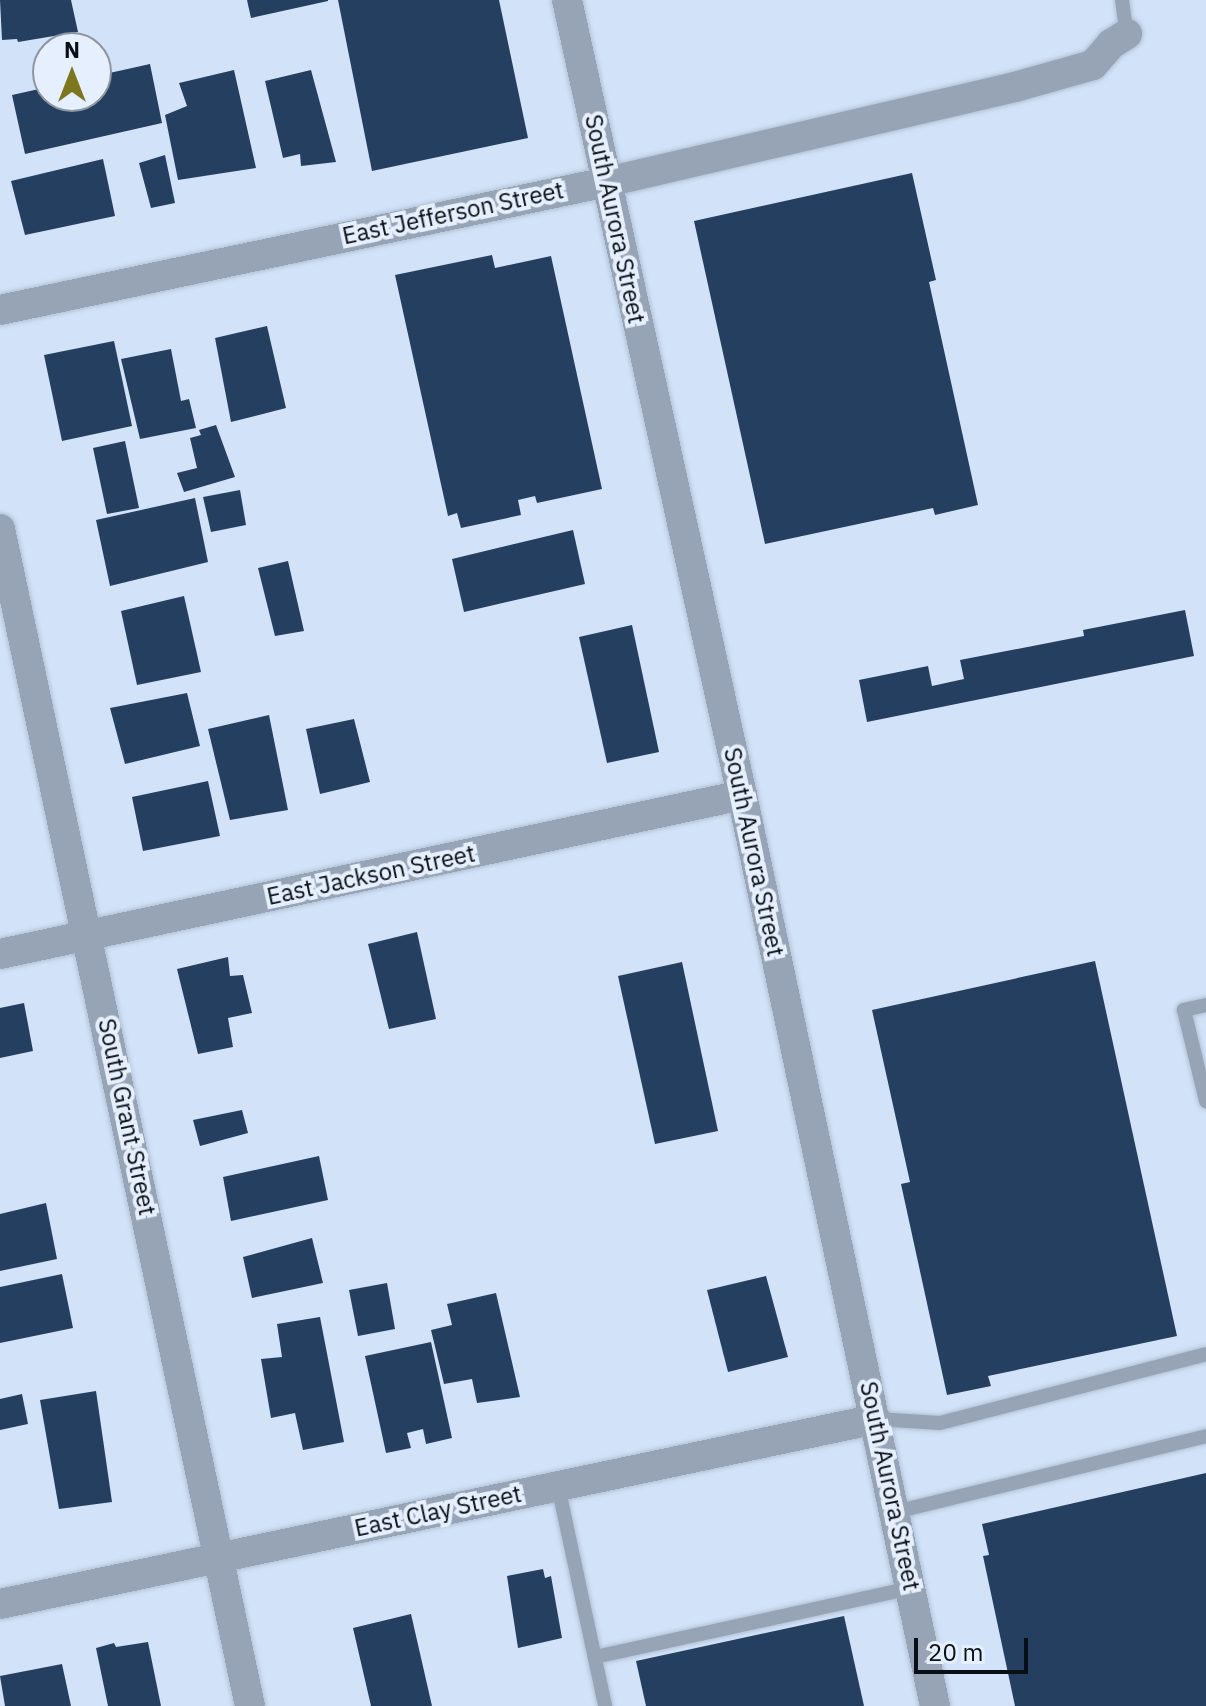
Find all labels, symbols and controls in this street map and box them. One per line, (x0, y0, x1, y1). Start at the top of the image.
north arrow (32, 32, 112, 112)
text: N (64, 35, 80, 64)
street label: South Aurora Street (579, 112, 651, 326)
street label: East Jefferson Street (340, 175, 566, 251)
street label: South Aurora Street (718, 745, 790, 959)
street label: East Jackson Street (264, 839, 478, 911)
street label: South Grant Street (92, 1016, 162, 1218)
street label: South Aurora Street (854, 1379, 926, 1593)
street label: East Clay Street (352, 1479, 524, 1543)
scale bar (918, 1622, 1032, 1672)
text: 20 m (928, 1636, 983, 1668)

